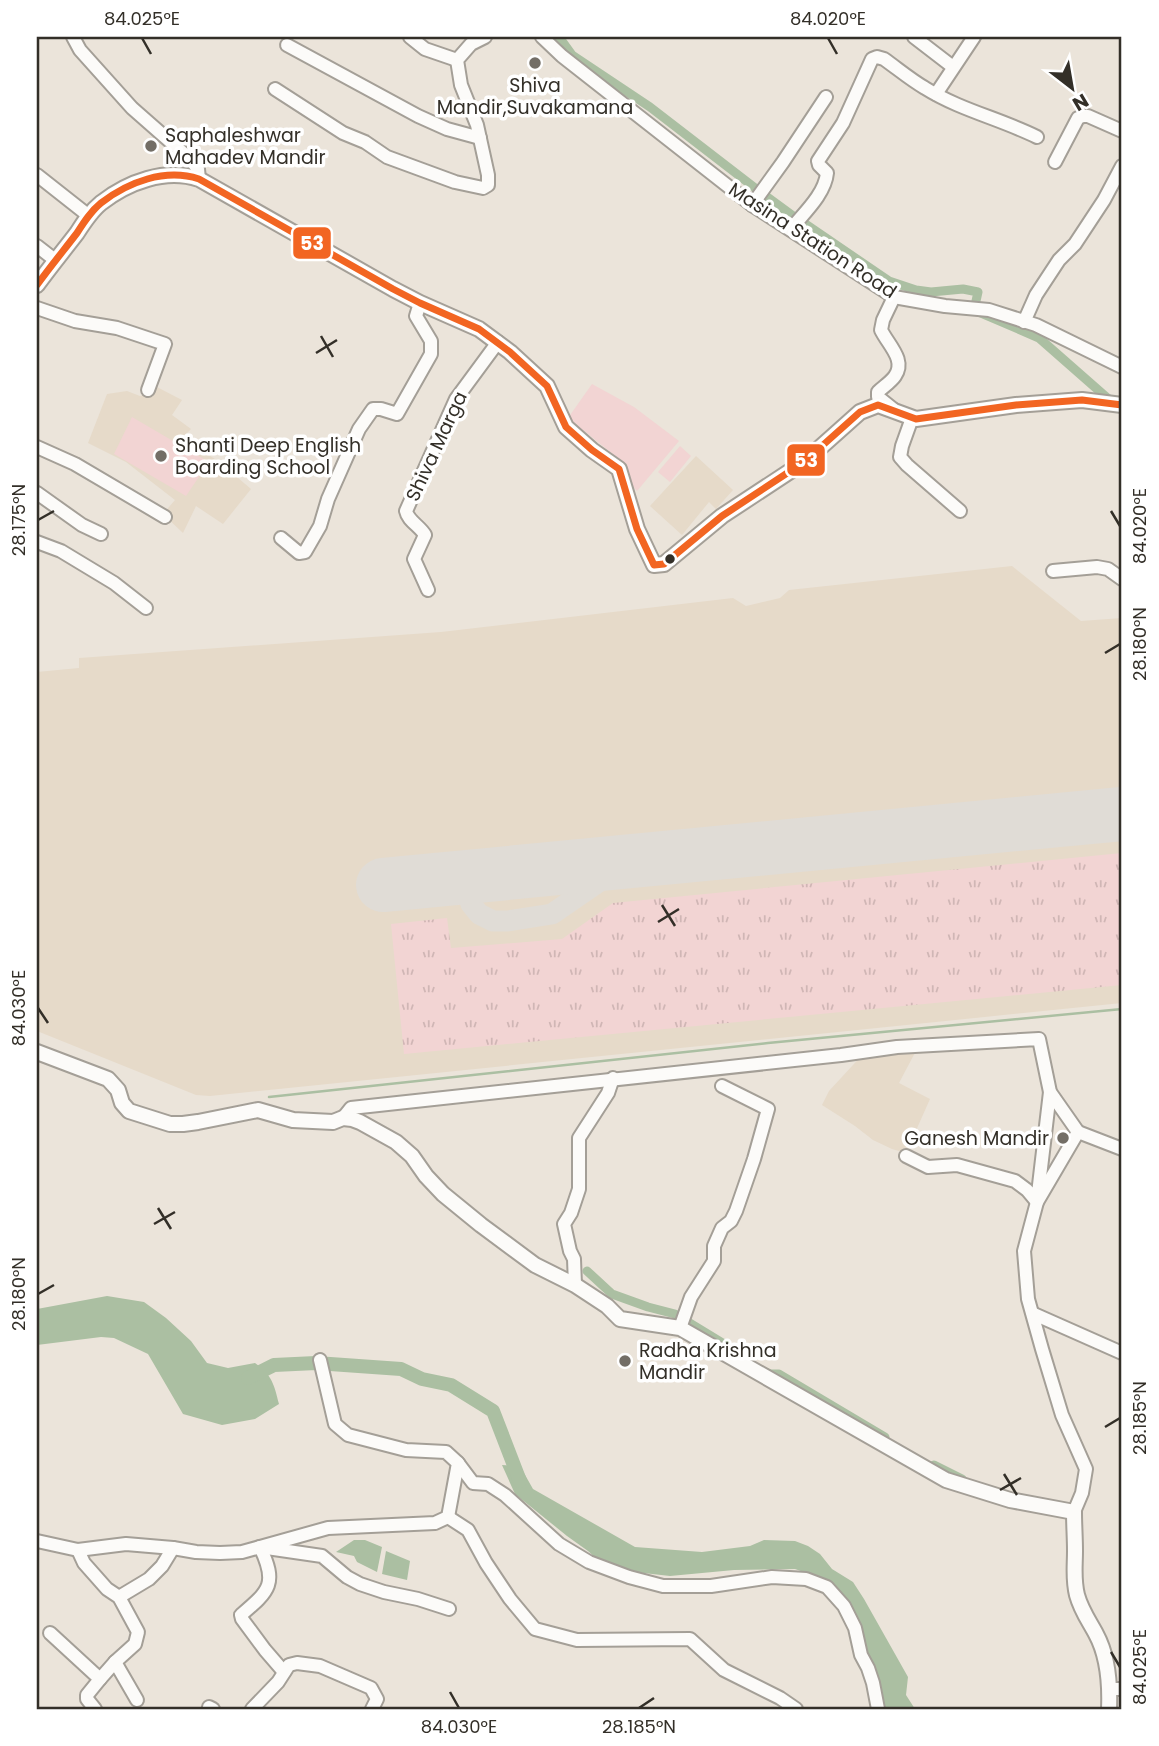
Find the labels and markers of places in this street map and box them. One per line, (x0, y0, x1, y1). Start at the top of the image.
marker: Shiva Mandir,Suvakamana (527, 55, 543, 71)
place label: Shiva Mandir,Suvakamana (437, 72, 633, 121)
place label: Saphaleshwar Mahadev Mandir (165, 122, 326, 171)
marker: Saphaleshwar Mahadev Mandir (143, 138, 159, 154)
place label: Shanti Deep English Boarding School (175, 432, 361, 481)
marker: Shanti Deep English Boarding School (153, 448, 169, 464)
unlabelled marker (663, 552, 677, 566)
place label: Ganesh Mandir (904, 1125, 1049, 1152)
marker: Ganesh Mandir (1055, 1130, 1071, 1146)
place label: Radha Krishna Mandir (639, 1337, 777, 1386)
marker: Radha Krishna Mandir (617, 1353, 633, 1369)

